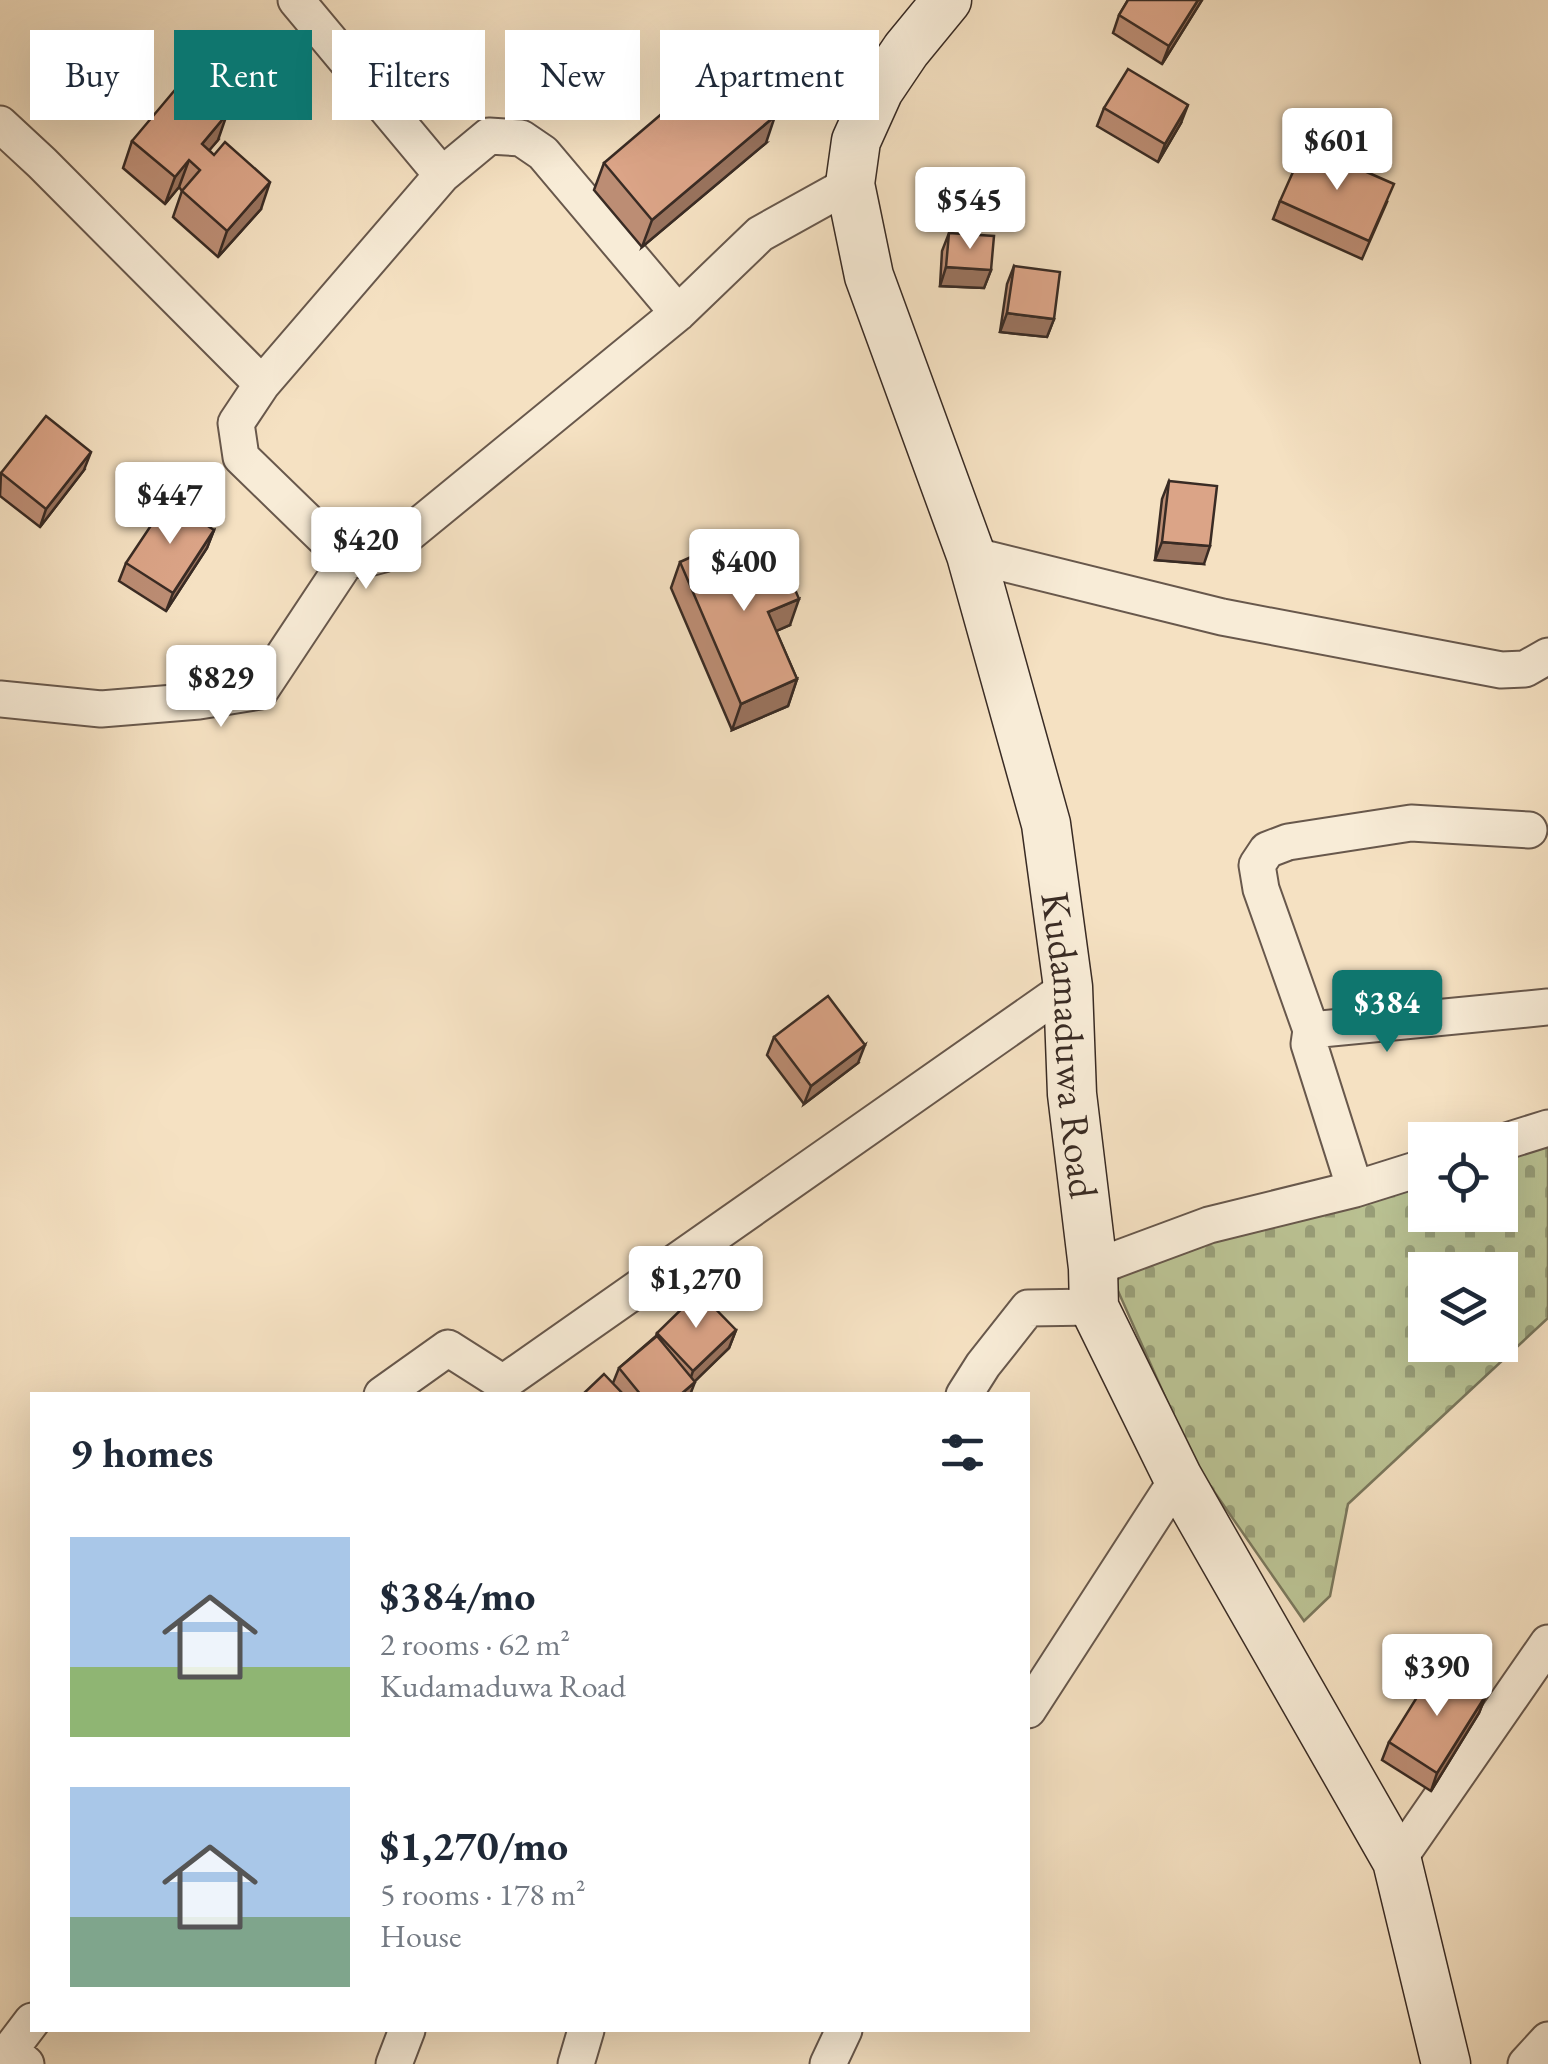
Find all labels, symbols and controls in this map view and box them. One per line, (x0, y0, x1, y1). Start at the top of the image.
chip: Buy (30, 30, 154, 120)
chip: Rent (174, 30, 312, 120)
chip: Filters (332, 30, 485, 120)
chip: New (505, 30, 640, 120)
chip: Apartment (660, 30, 879, 120)
pin: $601 (1278, 108, 1396, 193)
text: $601 (1304, 119, 1370, 161)
pin: $545 (911, 167, 1029, 252)
text: $545 (937, 178, 1003, 220)
pin: $447 (111, 462, 229, 547)
text: $447 (137, 473, 203, 515)
pin: $420 (307, 507, 425, 592)
text: $420 (333, 518, 399, 560)
pin: $400 (685, 529, 803, 614)
text: $400 (711, 540, 777, 582)
pin: $829 (162, 645, 280, 730)
text: $829 (188, 656, 254, 698)
street label: Kudamaduwa Road (1029, 889, 1110, 1202)
pin: $384 (1328, 970, 1446, 1055)
text: $384 (1354, 981, 1420, 1023)
map controls (1408, 1122, 1518, 1362)
button: locate (1408, 1122, 1518, 1232)
pin: $1,270 (615, 1246, 777, 1331)
button: layers (1408, 1252, 1518, 1362)
text: $1,270 (651, 1257, 741, 1299)
text: 9 homes (70, 1425, 213, 1480)
icon: filters (935, 1425, 990, 1480)
text: $384/mo (380, 1568, 536, 1623)
icon: home (150, 1577, 270, 1697)
text: 2 rooms · 62 m² (380, 1623, 570, 1665)
pin: $390 (1378, 1634, 1496, 1719)
text: $390 (1404, 1645, 1470, 1687)
text: Kudamaduwa Road (380, 1665, 626, 1707)
text: $1,270/mo (380, 1818, 568, 1873)
icon: home (150, 1827, 270, 1947)
text: 5 rooms · 178 m² (380, 1873, 586, 1915)
text: House (380, 1915, 461, 1957)

